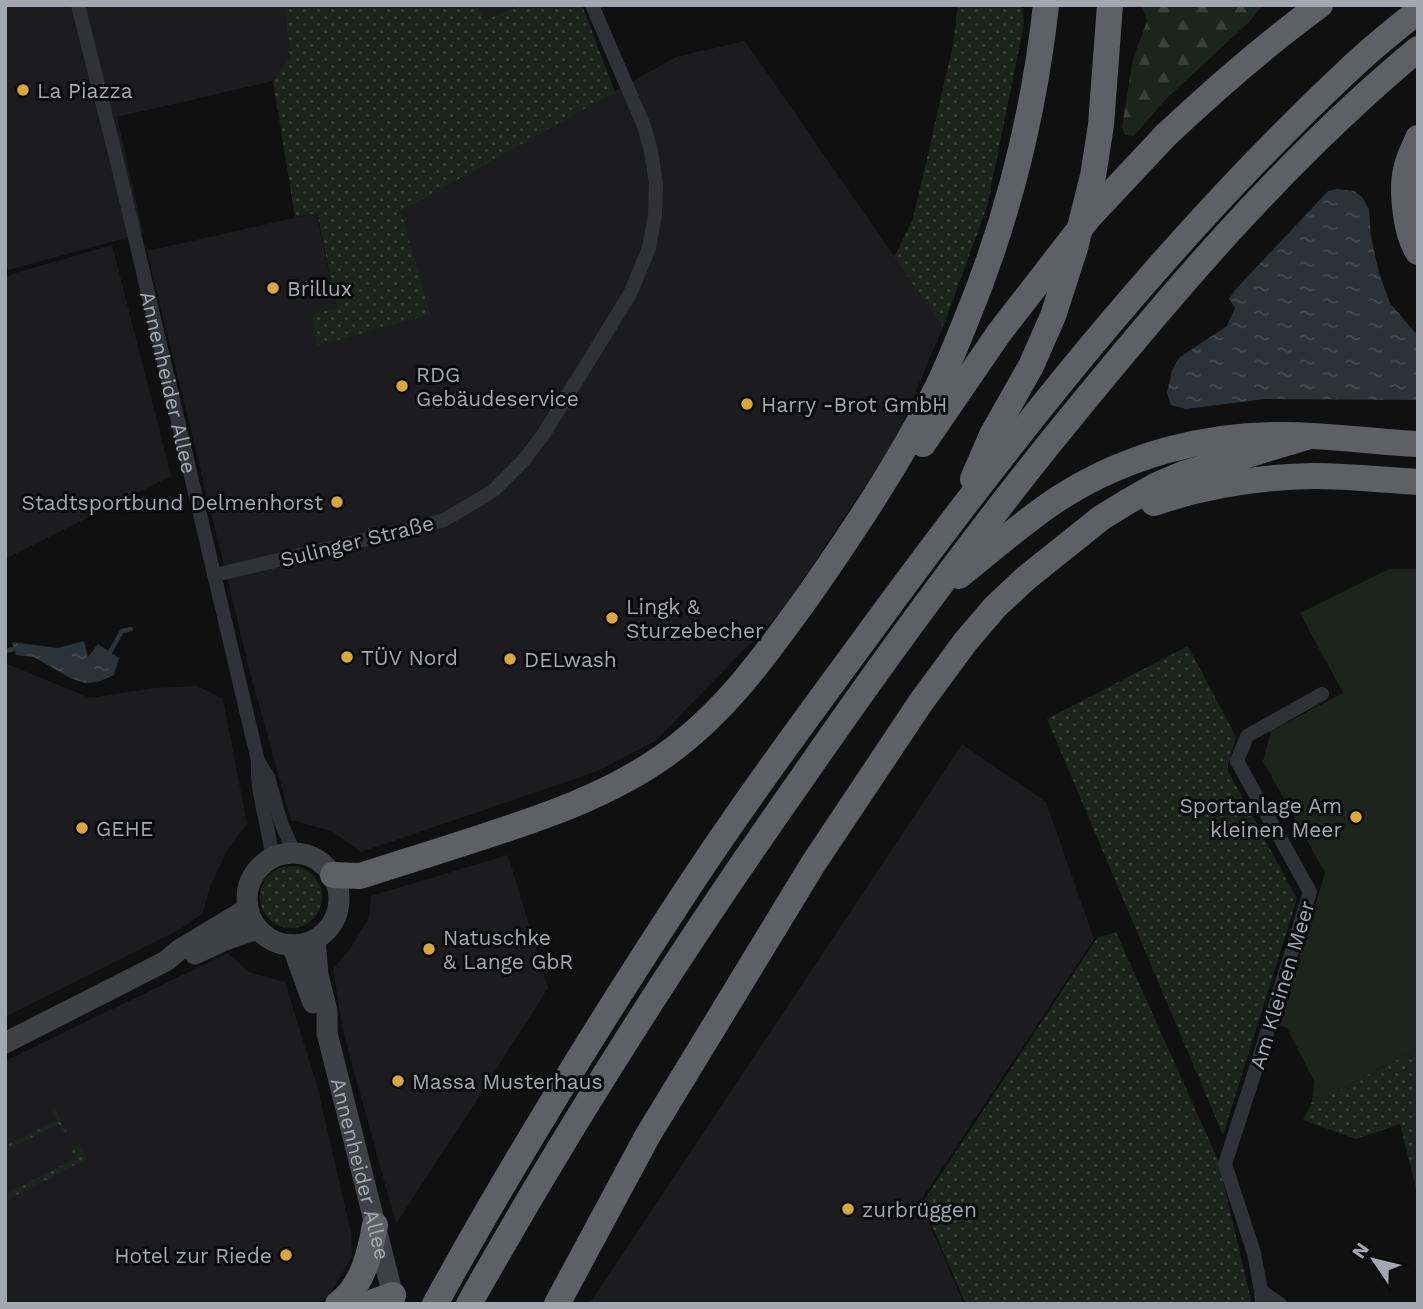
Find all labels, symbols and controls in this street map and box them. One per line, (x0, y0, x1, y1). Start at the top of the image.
place label: La Piazza (37, 78, 133, 103)
marker: La Piazza (15, 82, 31, 98)
place label: Brillux (287, 276, 352, 301)
marker: Brillux (265, 280, 281, 296)
street label: Annenheider Allee (135, 289, 202, 476)
place label: RDG Gebäudeservice (416, 362, 579, 411)
marker: RDG Gebäudeservice (394, 378, 410, 394)
place label: Harry -Brot GmbH (761, 392, 947, 417)
marker: Harry -Brot GmbH (739, 396, 755, 412)
place label: Stadtsportbund Delmenhorst (21, 490, 323, 515)
marker: Stadtsportbund Delmenhorst (329, 494, 345, 510)
street label: Sulinger Straße (278, 510, 436, 572)
place label: Lingk & Sturzebecher (626, 594, 764, 643)
marker: Lingk & Sturzebecher (604, 610, 620, 626)
place label: TÜV Nord (361, 645, 458, 670)
place label: DELwash (524, 647, 617, 672)
marker: TÜV Nord (339, 649, 355, 665)
marker: DELwash (502, 651, 518, 667)
place label: Sportanlage Am kleinen Meer (1179, 793, 1342, 842)
marker: Sportanlage Am kleinen Meer (1348, 809, 1364, 825)
place label: GEHE (96, 816, 153, 841)
marker: GEHE (74, 820, 90, 836)
street label: Am Kleinen Meer (1244, 897, 1320, 1072)
place label: Natuschke & Lange GbR (443, 925, 573, 974)
marker: Natuschke & Lange GbR (421, 941, 437, 957)
place label: Massa Musterhaus (412, 1069, 603, 1094)
marker: Massa Musterhaus (390, 1073, 406, 1089)
street label: Annenheider Allee (326, 1075, 396, 1262)
place label: zurbrüggen (862, 1197, 977, 1222)
marker: zurbrüggen (840, 1201, 856, 1217)
north arrow (1339, 1225, 1409, 1295)
text: N (1347, 1238, 1374, 1263)
place label: Hotel zur Riede (114, 1243, 272, 1268)
marker: Hotel zur Riede (278, 1247, 294, 1263)

